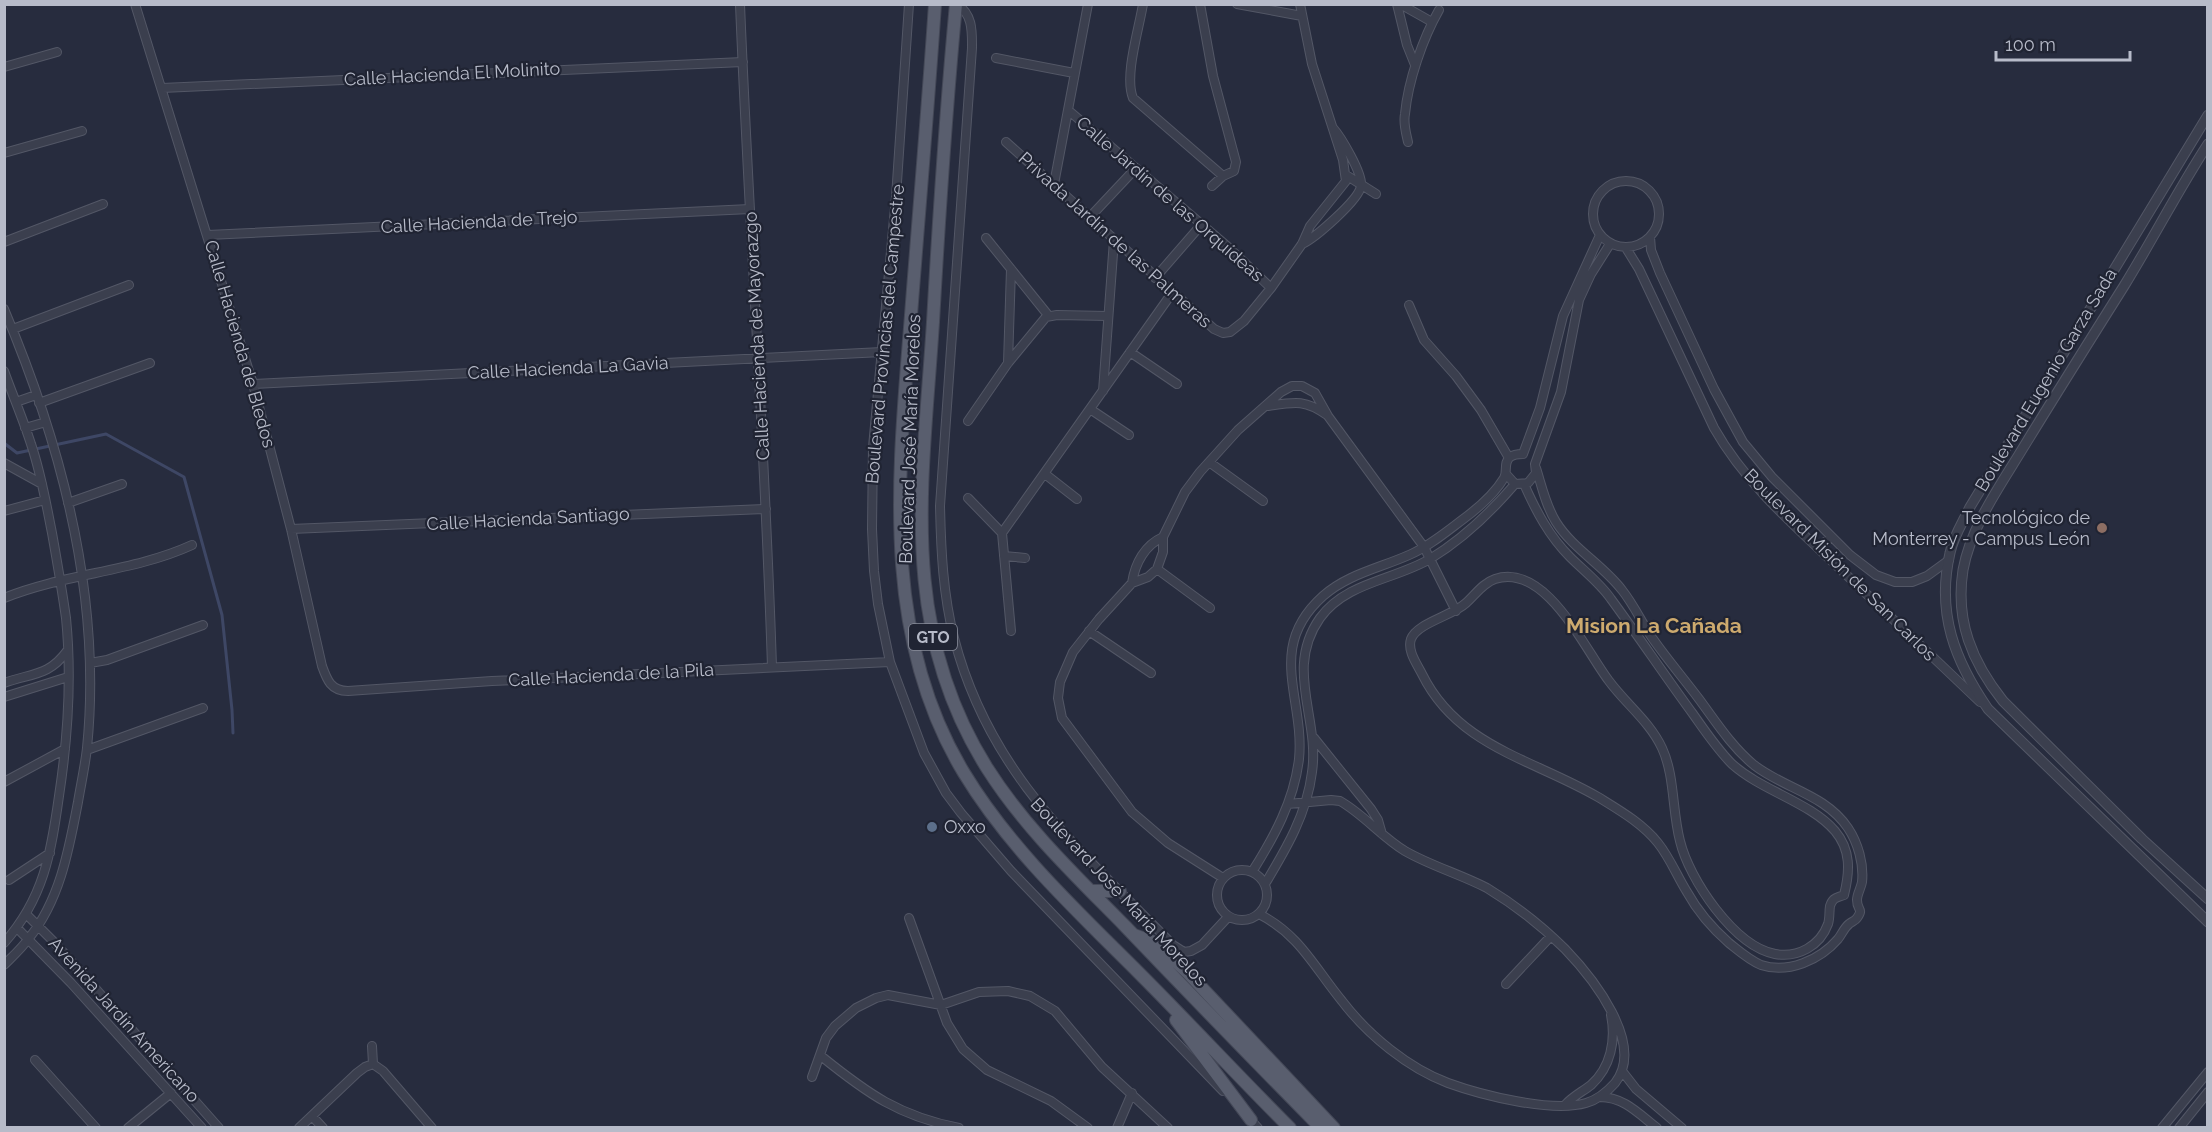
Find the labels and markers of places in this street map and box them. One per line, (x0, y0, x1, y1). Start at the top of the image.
place label: Tecnológico de Monterrey - Campus León (1872, 507, 2090, 549)
marker: Tecnológico de Monterrey - Campus León (2095, 521, 2109, 535)
place label: Oxxo (944, 816, 986, 837)
marker: Oxxo (925, 820, 939, 834)

